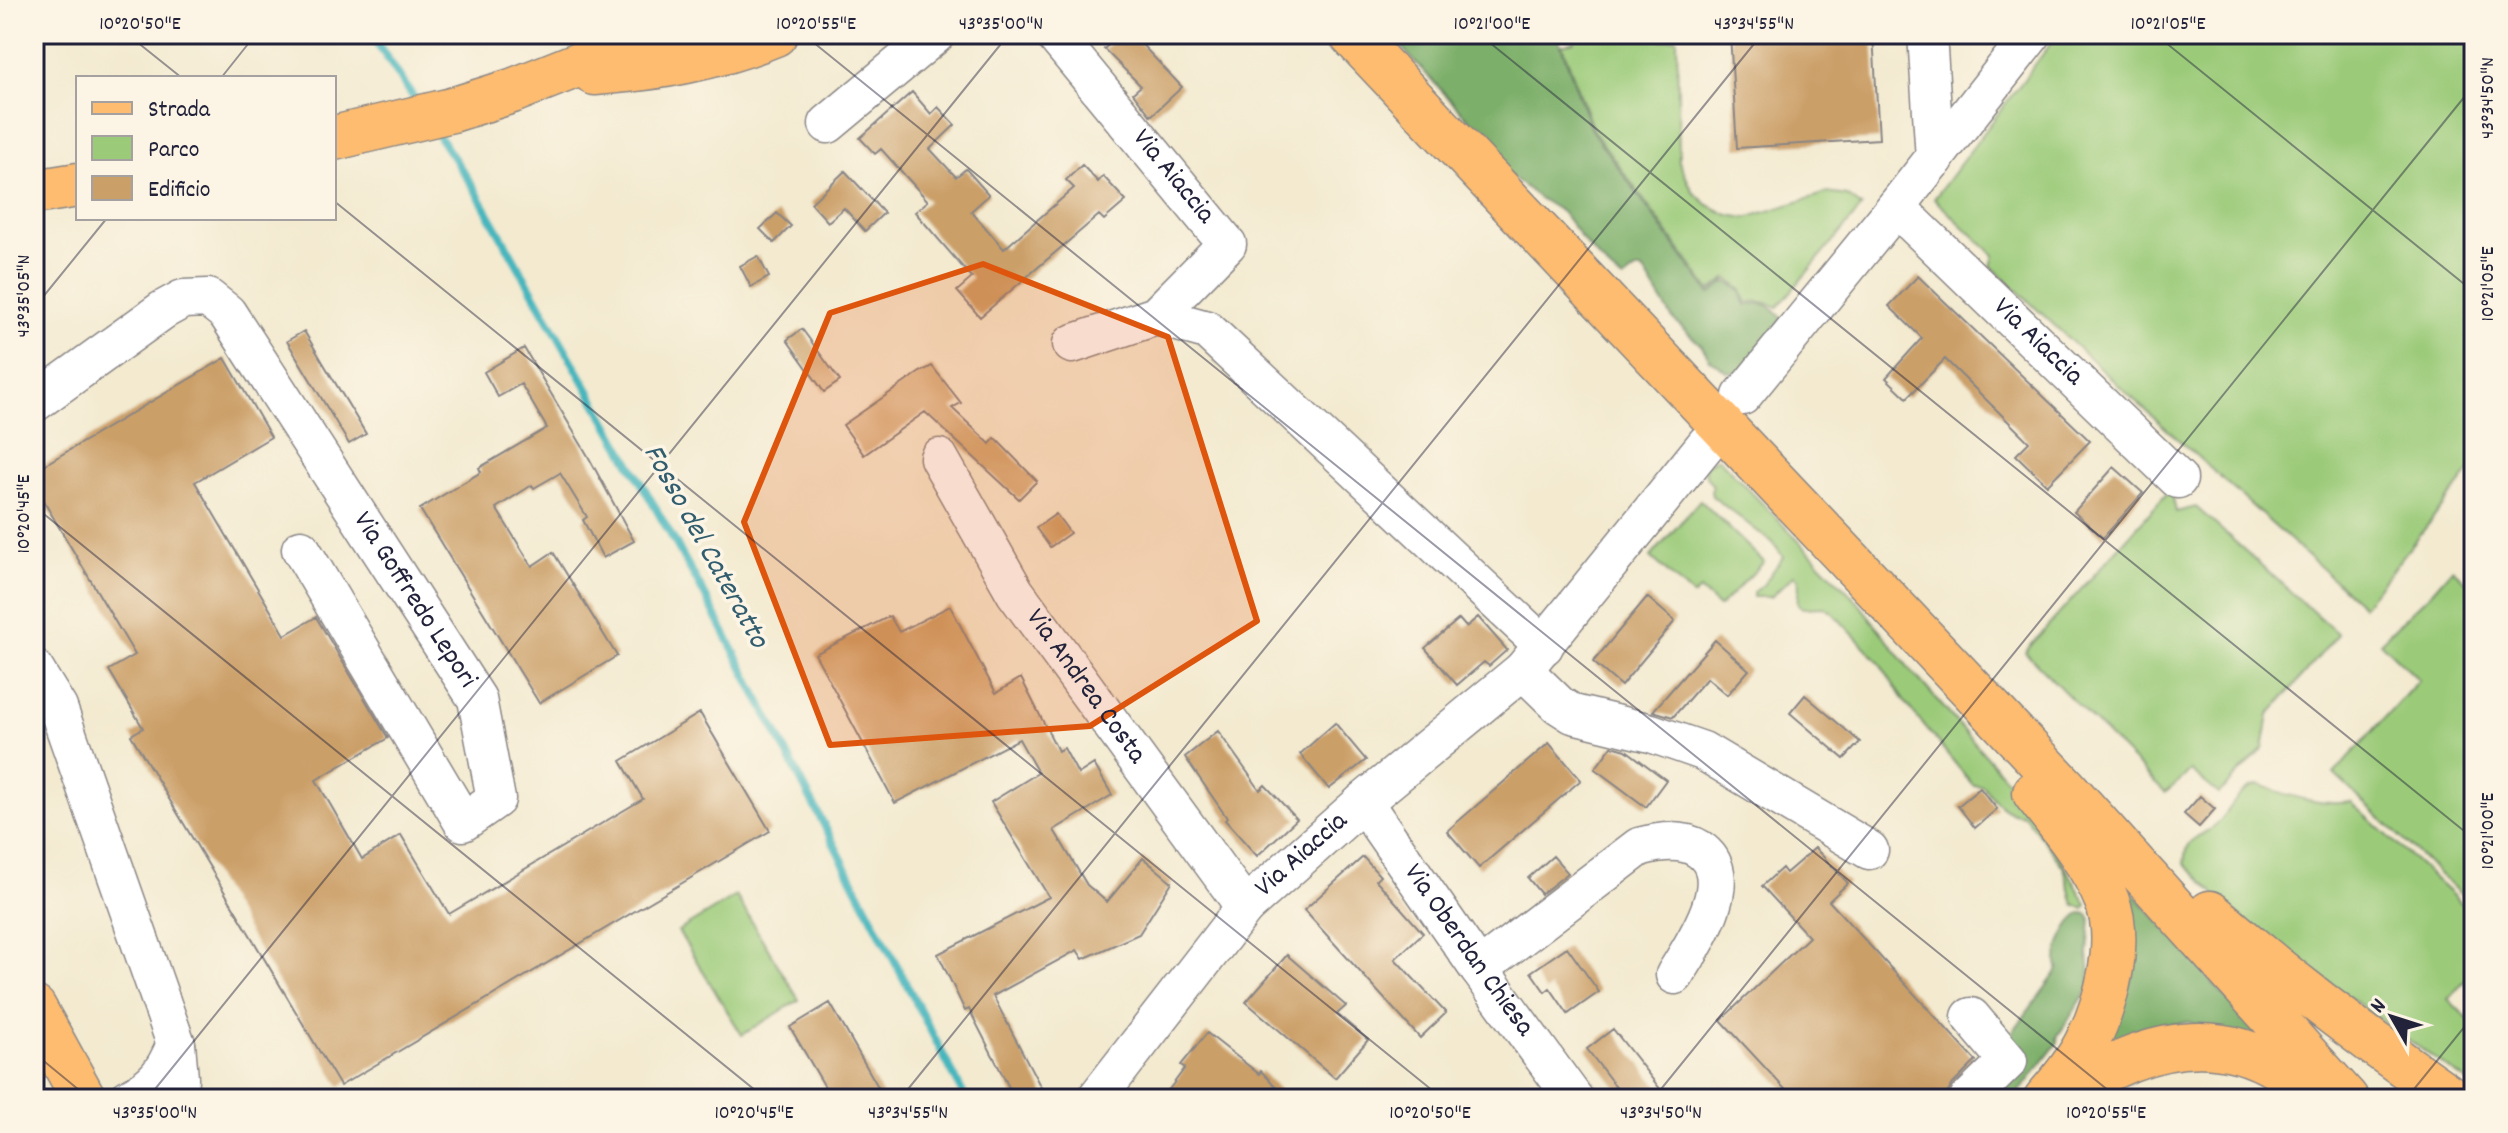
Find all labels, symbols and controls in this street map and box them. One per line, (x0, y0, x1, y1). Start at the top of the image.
text: 10°20'50"E (99, 11, 181, 39)
text: 10°20'55"E (776, 11, 856, 39)
text: 43°35'00"N (959, 11, 1043, 39)
text: 10°21'00"E (1454, 11, 1530, 39)
text: 43°34'55"N (1714, 11, 1794, 39)
text: 10°21'05"E (2130, 11, 2206, 39)
text: 43°34'50"N (2475, 57, 2503, 139)
legend (76, 76, 336, 220)
text: Strada (148, 94, 211, 128)
street label: Via Aiaccia (1121, 121, 1224, 234)
text: Parco (148, 134, 199, 168)
text: Edificio (148, 174, 210, 208)
text: 10°21'05"E (2475, 246, 2503, 322)
text: 43°35'05"N (11, 255, 39, 337)
street label: Via Aiaccia (1983, 290, 2092, 397)
water label: Fosso del Cateratto (630, 437, 779, 658)
text: 10°20'45"E (11, 474, 39, 554)
street label: Via Goffredo Lepori (341, 505, 485, 697)
street label: Via Andrea Costa (1014, 601, 1155, 774)
text: 10°21'00"E (2475, 793, 2503, 869)
street label: Via Aiaccia (1247, 803, 1358, 908)
street label: Via Oberdan Chiesa (1392, 856, 1543, 1047)
north arrow (2352, 977, 2432, 1057)
text: N (2364, 993, 2395, 1021)
text: 43°35'00"N (113, 1100, 197, 1128)
text: 10°20'45"E (714, 1100, 794, 1128)
text: 43°34'55"N (868, 1100, 948, 1128)
text: 10°20'50"E (1389, 1100, 1471, 1128)
text: 43°34'50"N (1620, 1100, 1702, 1128)
text: 10°20'55"E (2066, 1100, 2146, 1128)

